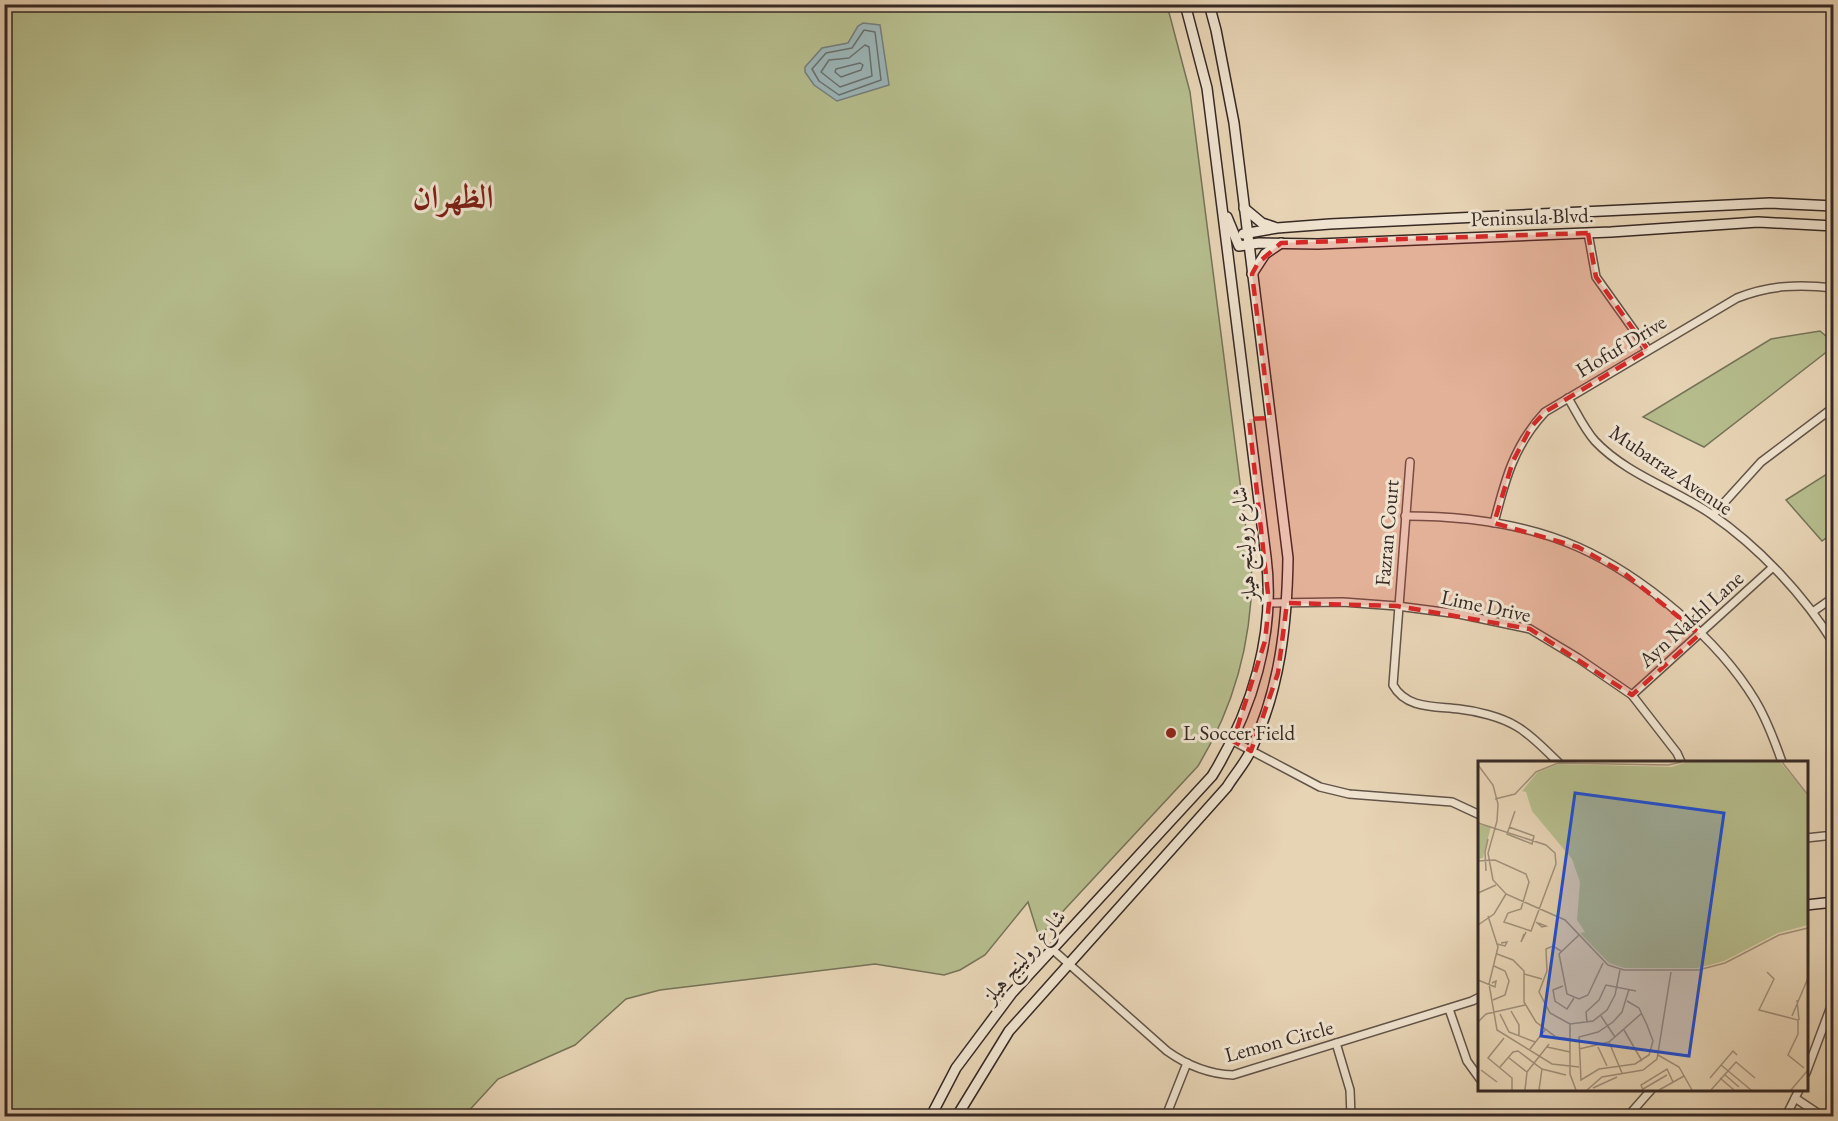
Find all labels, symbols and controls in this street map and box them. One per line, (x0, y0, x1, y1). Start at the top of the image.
district label: الظهران (412, 175, 494, 218)
street label: Peninsula Blvd. (1470, 201, 1594, 232)
street label: Hofuf Drive (1571, 308, 1671, 383)
street label: Mubarraz Avenue (1604, 418, 1738, 521)
street label: Fazran Court (1368, 478, 1405, 587)
street label: شارع رولينج هيلز (1225, 485, 1268, 604)
street label: Ayn Nakhl Lane (1632, 564, 1749, 674)
street label: Lime Drive (1439, 583, 1533, 628)
place label: L Soccer Field (1183, 719, 1295, 746)
marker: L Soccer Field (1164, 726, 1178, 740)
inset map (1478, 761, 1808, 1091)
street label: شارع رولينج هيلز (974, 903, 1076, 1013)
street label: Lemon Circle (1222, 1013, 1336, 1068)

